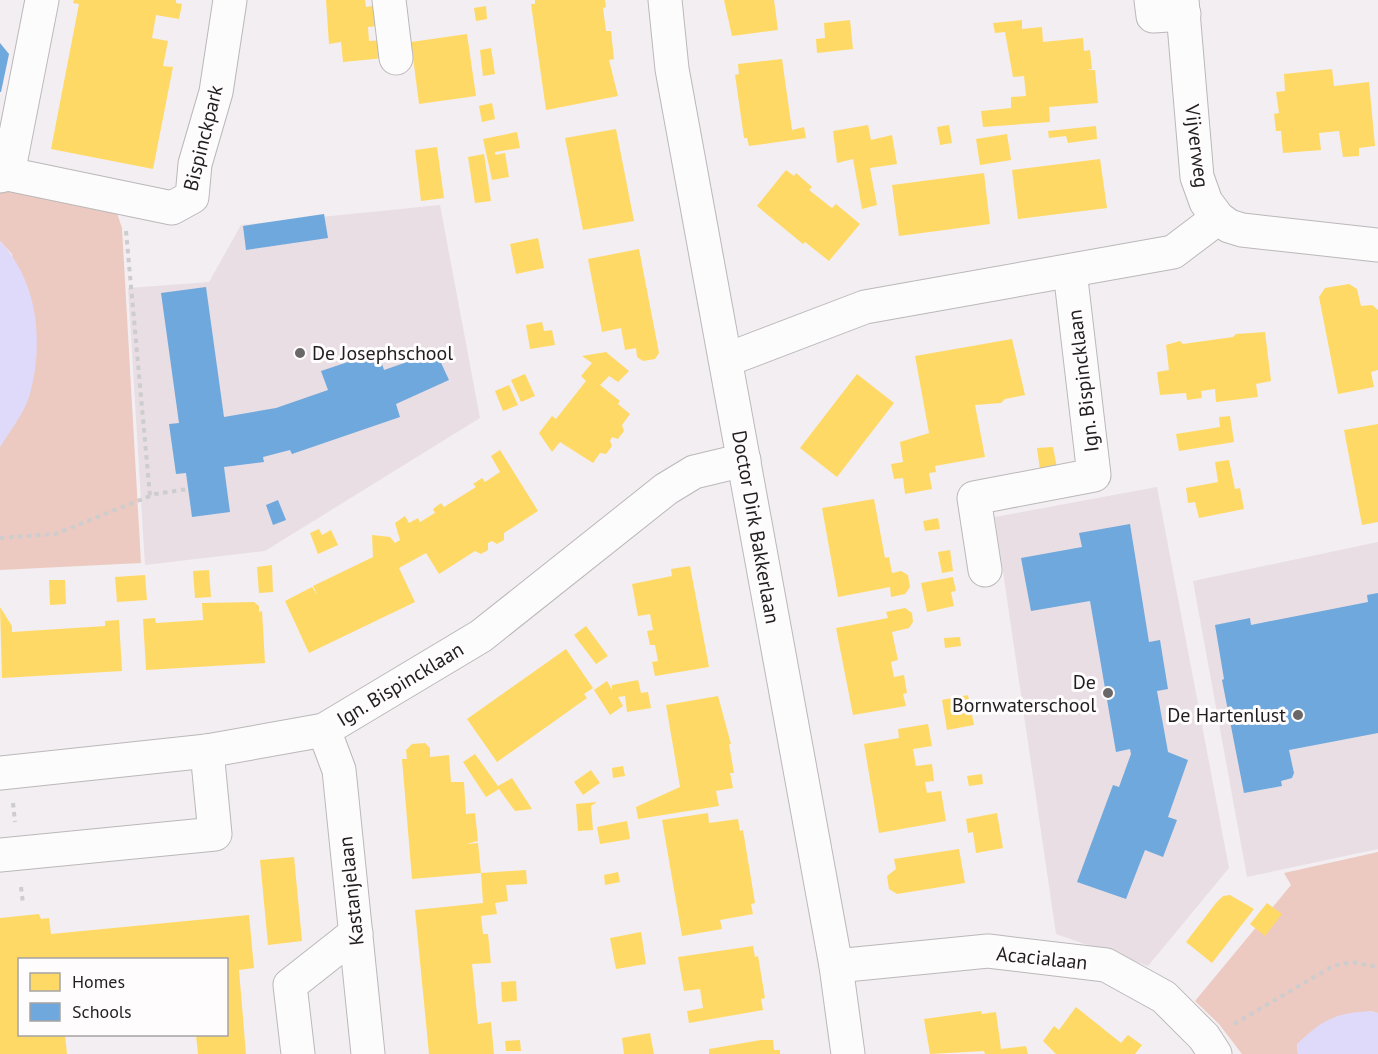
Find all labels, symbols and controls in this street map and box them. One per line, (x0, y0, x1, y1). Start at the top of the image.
street label: Bispinckpark (177, 82, 229, 194)
street label: Vijverweg (1179, 102, 1215, 189)
street label: Ign. Bispincklaan (1061, 308, 1105, 454)
place label: De Josephschool (312, 340, 453, 366)
marker: De Josephschool (293, 346, 307, 360)
street label: Doctor Dirk Bakkerlaan (726, 428, 786, 626)
street label: Ign. Bispincklaan (332, 636, 468, 732)
place label: De Bornwaterschool (952, 669, 1096, 718)
marker: De Bornwaterschool (1101, 686, 1115, 700)
place label: De Hartenlust (1167, 702, 1286, 728)
marker: De Hartenlust (1291, 708, 1305, 722)
street label: Kastanjelaan (332, 835, 370, 947)
street label: Acacialaan (995, 940, 1089, 976)
legend (18, 958, 228, 1036)
text: Homes (72, 970, 125, 993)
text: Schools (72, 1000, 132, 1023)

